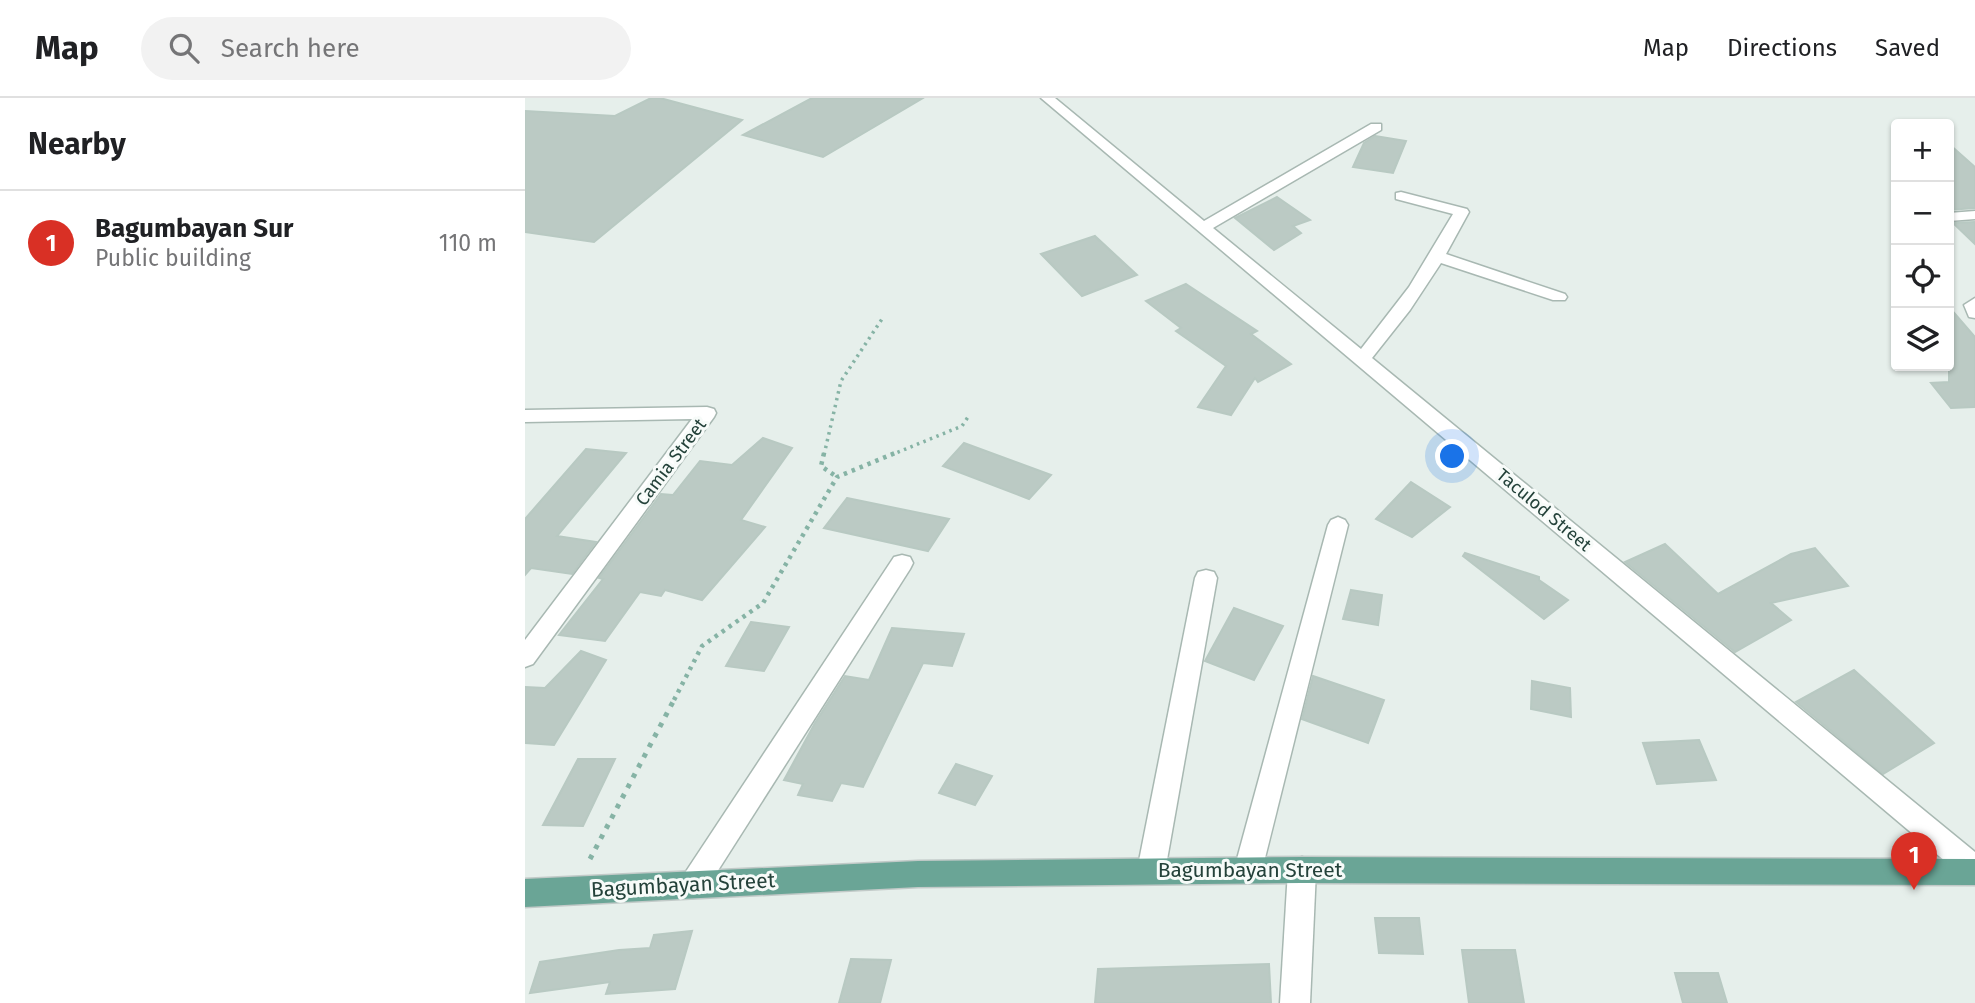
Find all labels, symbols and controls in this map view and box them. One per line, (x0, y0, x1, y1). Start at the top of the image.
search box (141, 17, 631, 80)
text: Map (35, 28, 99, 68)
icon: search (165, 29, 203, 67)
text: Search here (221, 33, 360, 64)
text: Map (1643, 34, 1689, 62)
text: Directions (1727, 34, 1837, 62)
text: Saved (1875, 34, 1940, 62)
map controls (1891, 119, 1954, 371)
button: + (1891, 119, 1954, 182)
text: Nearby (28, 126, 126, 162)
button: − (1891, 182, 1954, 245)
text: Bagumbayan Sur (95, 213, 294, 244)
text: 1 (46, 229, 56, 257)
text: 110 m (439, 229, 497, 257)
text: Public building (95, 244, 251, 272)
button: locate (1891, 245, 1954, 308)
button: layers (1891, 308, 1954, 371)
street label: Camia Street (631, 414, 711, 510)
your location (1435, 439, 1469, 473)
street label: Taculod Street (1492, 464, 1596, 556)
pin: 1 (1891, 832, 1937, 890)
street label: Bagumbayan Street (1158, 857, 1343, 883)
street label: Bagumbayan Street (590, 867, 776, 903)

